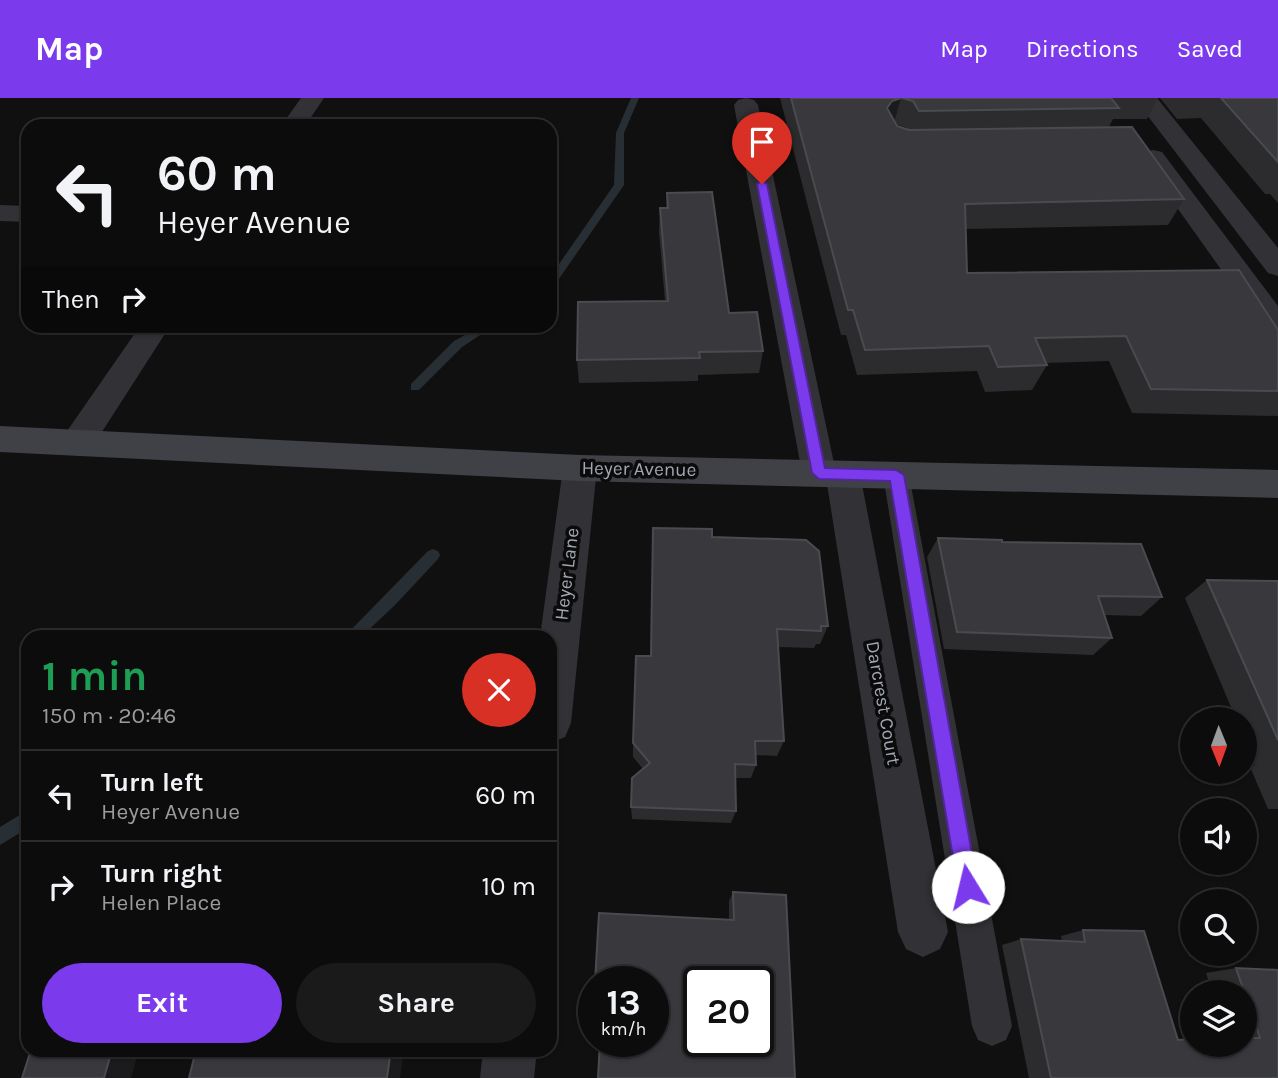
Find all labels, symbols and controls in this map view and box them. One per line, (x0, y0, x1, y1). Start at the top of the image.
text: Map (35, 30, 103, 68)
text: Map (940, 35, 988, 63)
text: Directions (1026, 35, 1139, 63)
text: Saved (1177, 35, 1243, 63)
pin (732, 112, 792, 184)
icon: arrive (743, 123, 781, 161)
text: 60 m (157, 145, 277, 202)
icon: left (42, 147, 133, 238)
text: Heyer Avenue (157, 204, 351, 241)
icon: right (114, 280, 152, 318)
text: Then (42, 284, 100, 315)
street label: Heyer Avenue (581, 457, 697, 481)
street label: Heyer Lane (550, 526, 584, 622)
street label: Darcrest Court (861, 639, 905, 767)
text: 1 min (42, 651, 147, 701)
button: close (462, 653, 536, 727)
text: 150 m · 20:46 (42, 702, 177, 729)
north arrow (1180, 707, 1256, 784)
map controls (1180, 707, 1257, 1057)
text: Turn left (101, 767, 203, 798)
icon: left (42, 777, 80, 815)
text: 60 m (475, 780, 536, 811)
text: Heyer Avenue (101, 798, 240, 825)
button: sound (1180, 798, 1257, 875)
position arrow (931, 850, 1005, 924)
text: Turn right (101, 858, 222, 889)
icon: right (42, 868, 80, 906)
text: 10 m (481, 871, 536, 902)
text: Helen Place (101, 889, 221, 916)
button: search (1180, 889, 1257, 966)
button: Exit (42, 963, 282, 1043)
button: Share (296, 963, 536, 1043)
speed limit sign: 20 (683, 966, 774, 1057)
button: layers (1180, 980, 1257, 1057)
text: 13 (606, 982, 641, 1023)
text: km/h (601, 1018, 646, 1040)

